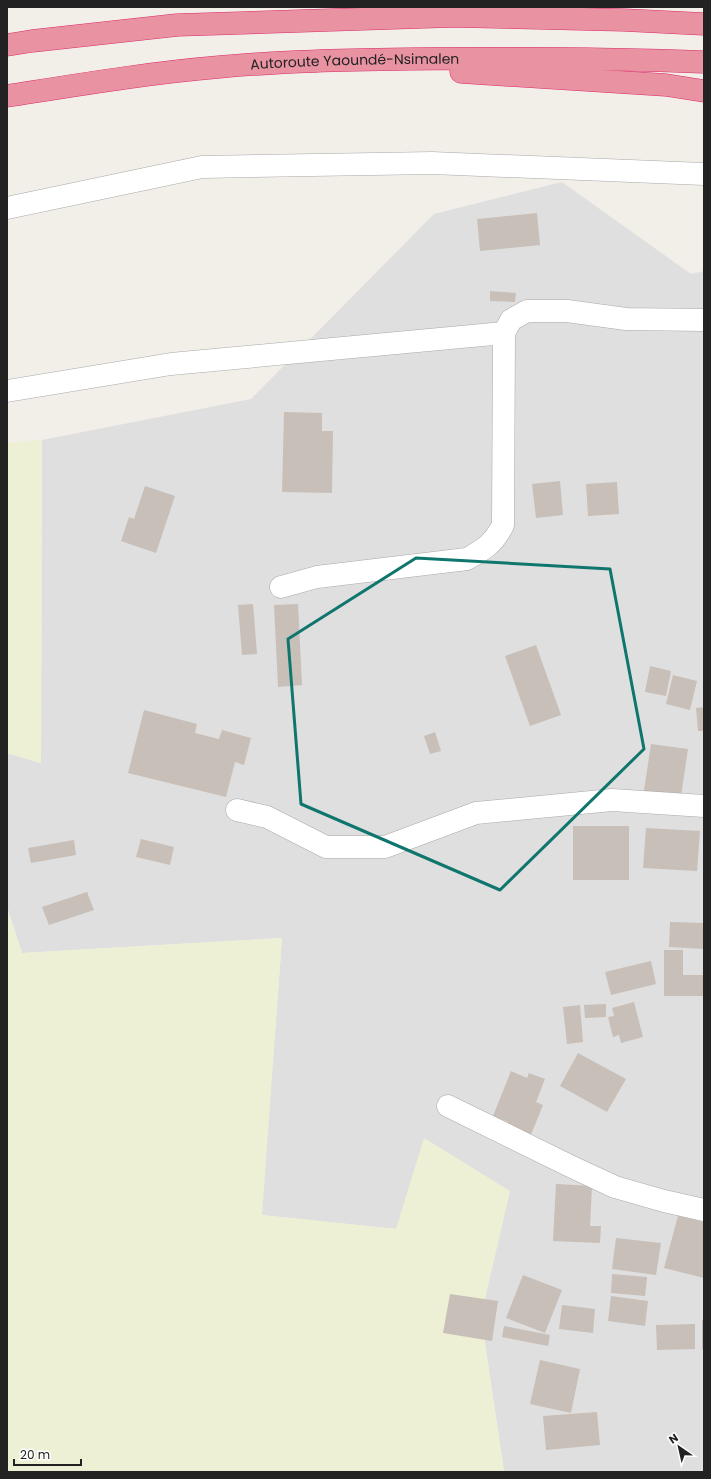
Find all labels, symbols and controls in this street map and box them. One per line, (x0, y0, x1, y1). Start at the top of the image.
street label: Autoroute Yaoundé-Nsimalen (250, 49, 459, 74)
north arrow (659, 1427, 699, 1467)
text: N (666, 1430, 681, 1448)
scale bar (14, 1441, 81, 1467)
text: 20 m (20, 1446, 50, 1463)

